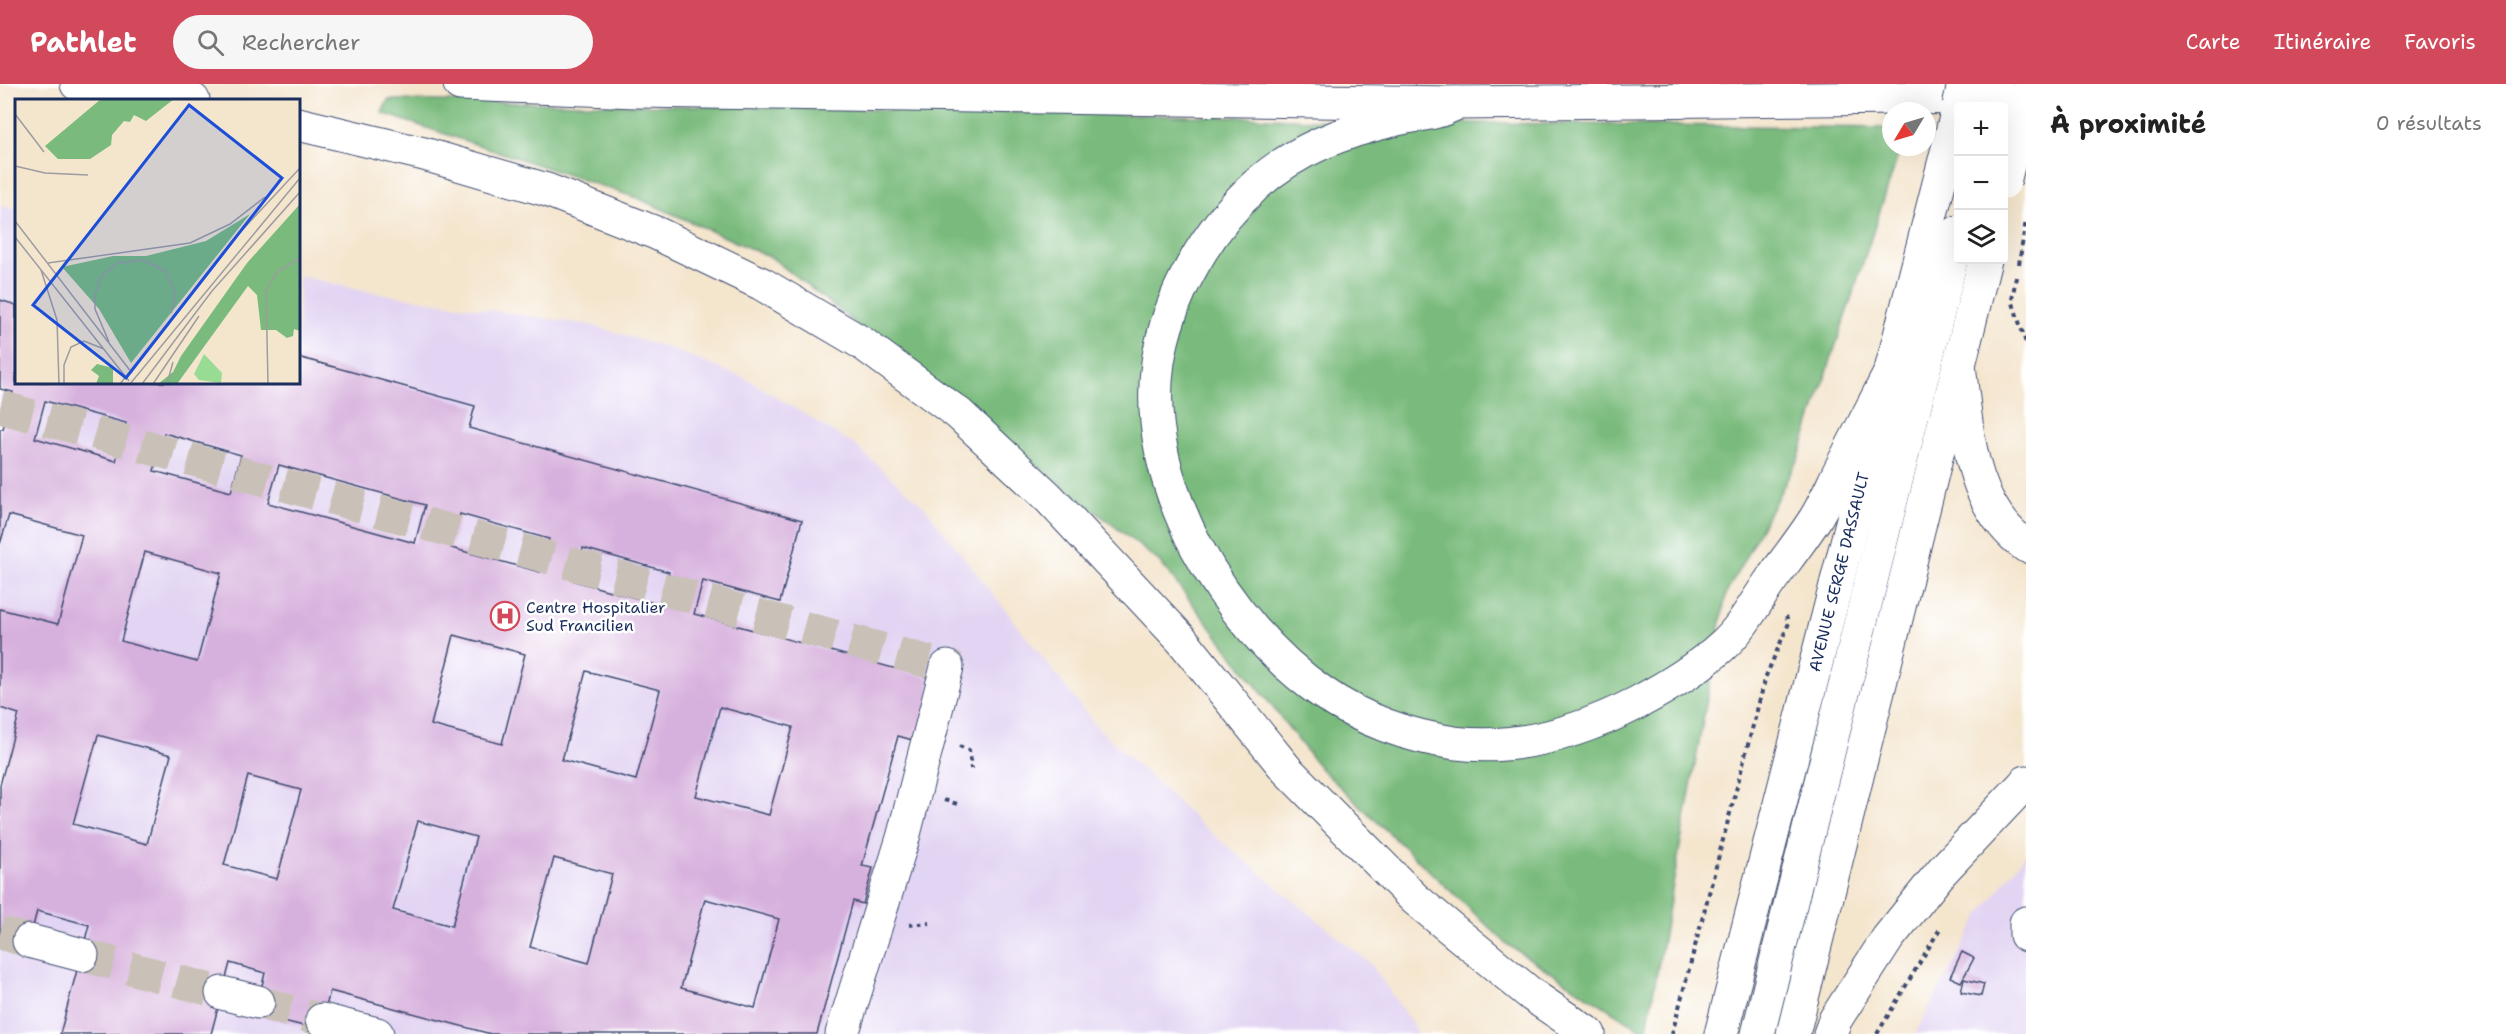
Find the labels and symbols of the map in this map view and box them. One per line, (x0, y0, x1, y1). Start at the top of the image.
inset map (15, 99, 300, 384)
north arrow (1882, 102, 1936, 156)
street label: AVENUE SERGE DASSAULT (1804, 470, 1874, 674)
place label: Centre Hospitalier Sud Francilien (526, 597, 666, 636)
hospital icon: Centre Hospitalier Sud Francilien (489, 600, 521, 632)

